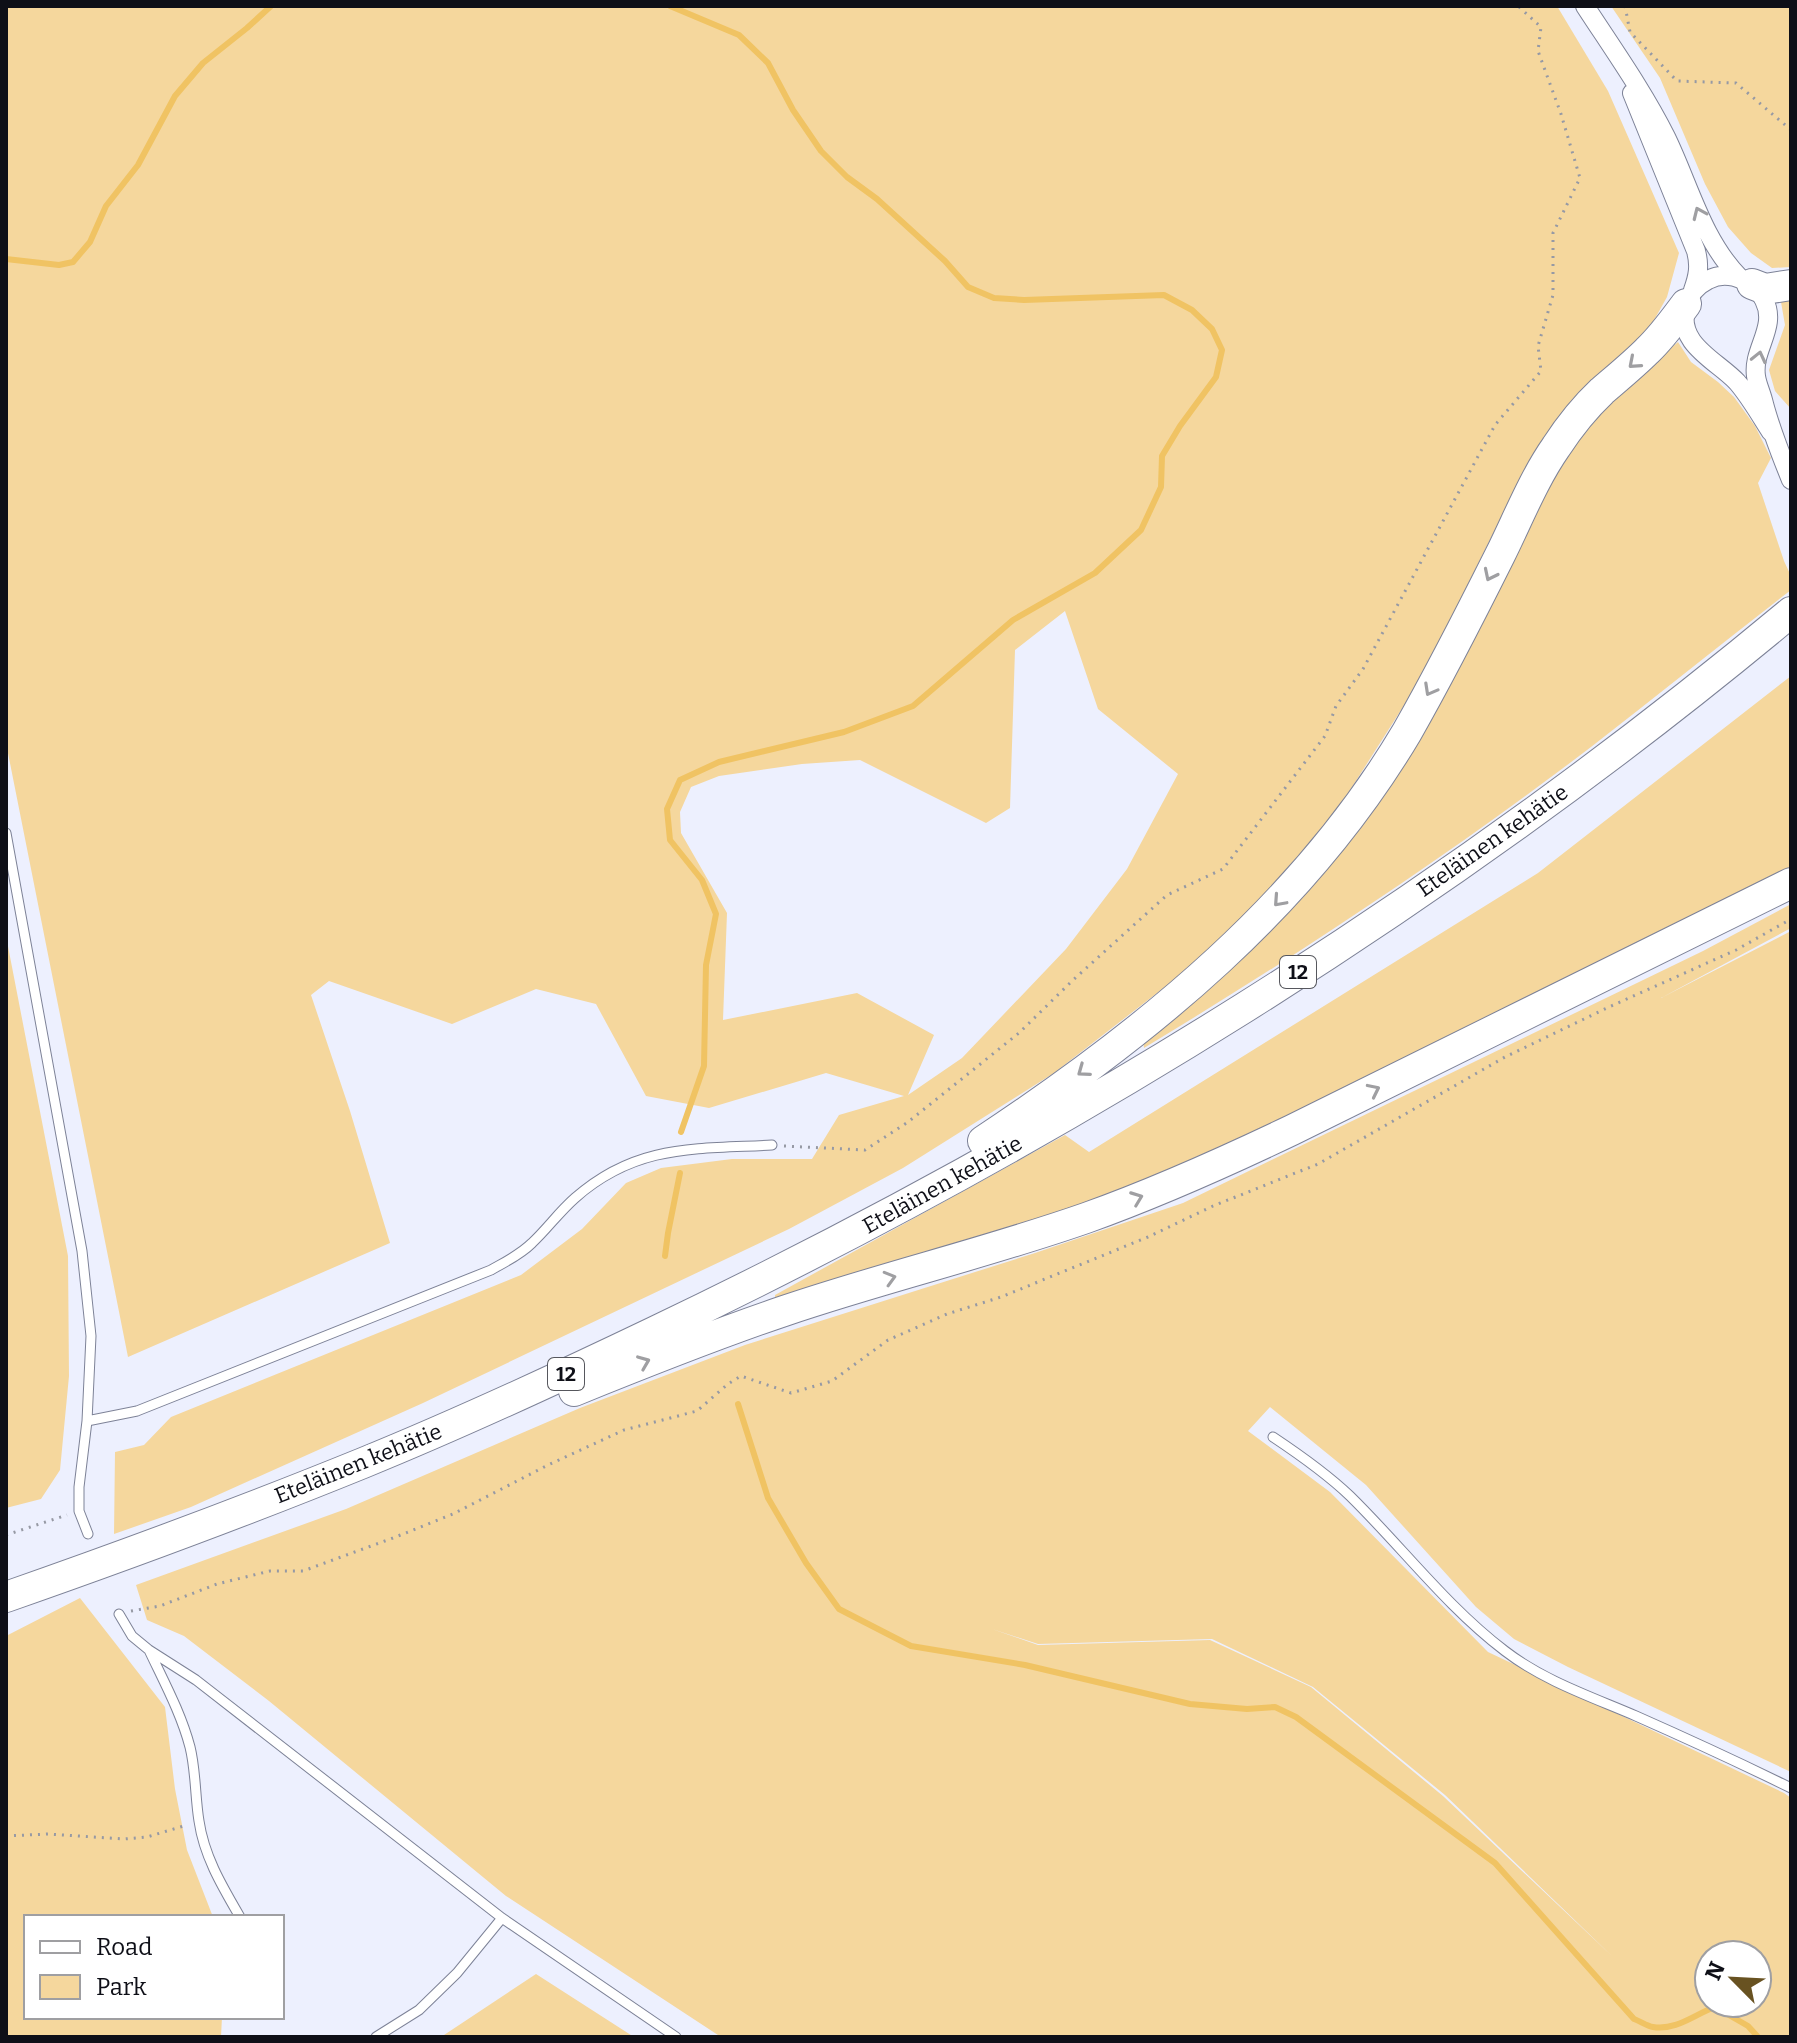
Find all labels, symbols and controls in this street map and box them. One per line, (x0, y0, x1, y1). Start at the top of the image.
one-way arrow (1693, 206, 1709, 221)
one-way arrow (1750, 350, 1767, 364)
one-way arrow (1629, 353, 1644, 367)
one-way arrow (1484, 567, 1500, 581)
one-way arrow (1425, 682, 1440, 696)
street label: Eteläinen kehätie (1412, 778, 1573, 903)
one-way arrow (1275, 891, 1289, 906)
road number: 12 (1280, 956, 1316, 988)
one-way arrow (1078, 1061, 1092, 1076)
one-way arrow (1365, 1085, 1380, 1100)
street label: Eteläinen kehätie (858, 1129, 1027, 1239)
one-way arrow (1129, 1191, 1143, 1208)
one-way arrow (882, 1271, 896, 1287)
one-way arrow (636, 1356, 650, 1372)
road number: 12 (548, 1358, 584, 1390)
street label: Eteläinen kehätie (271, 1418, 446, 1509)
legend (24, 1915, 284, 2019)
text: Road (96, 1933, 152, 1961)
north arrow (1693, 1939, 1773, 2019)
text: N (1699, 1958, 1731, 1984)
text: Park (96, 1973, 147, 2001)

